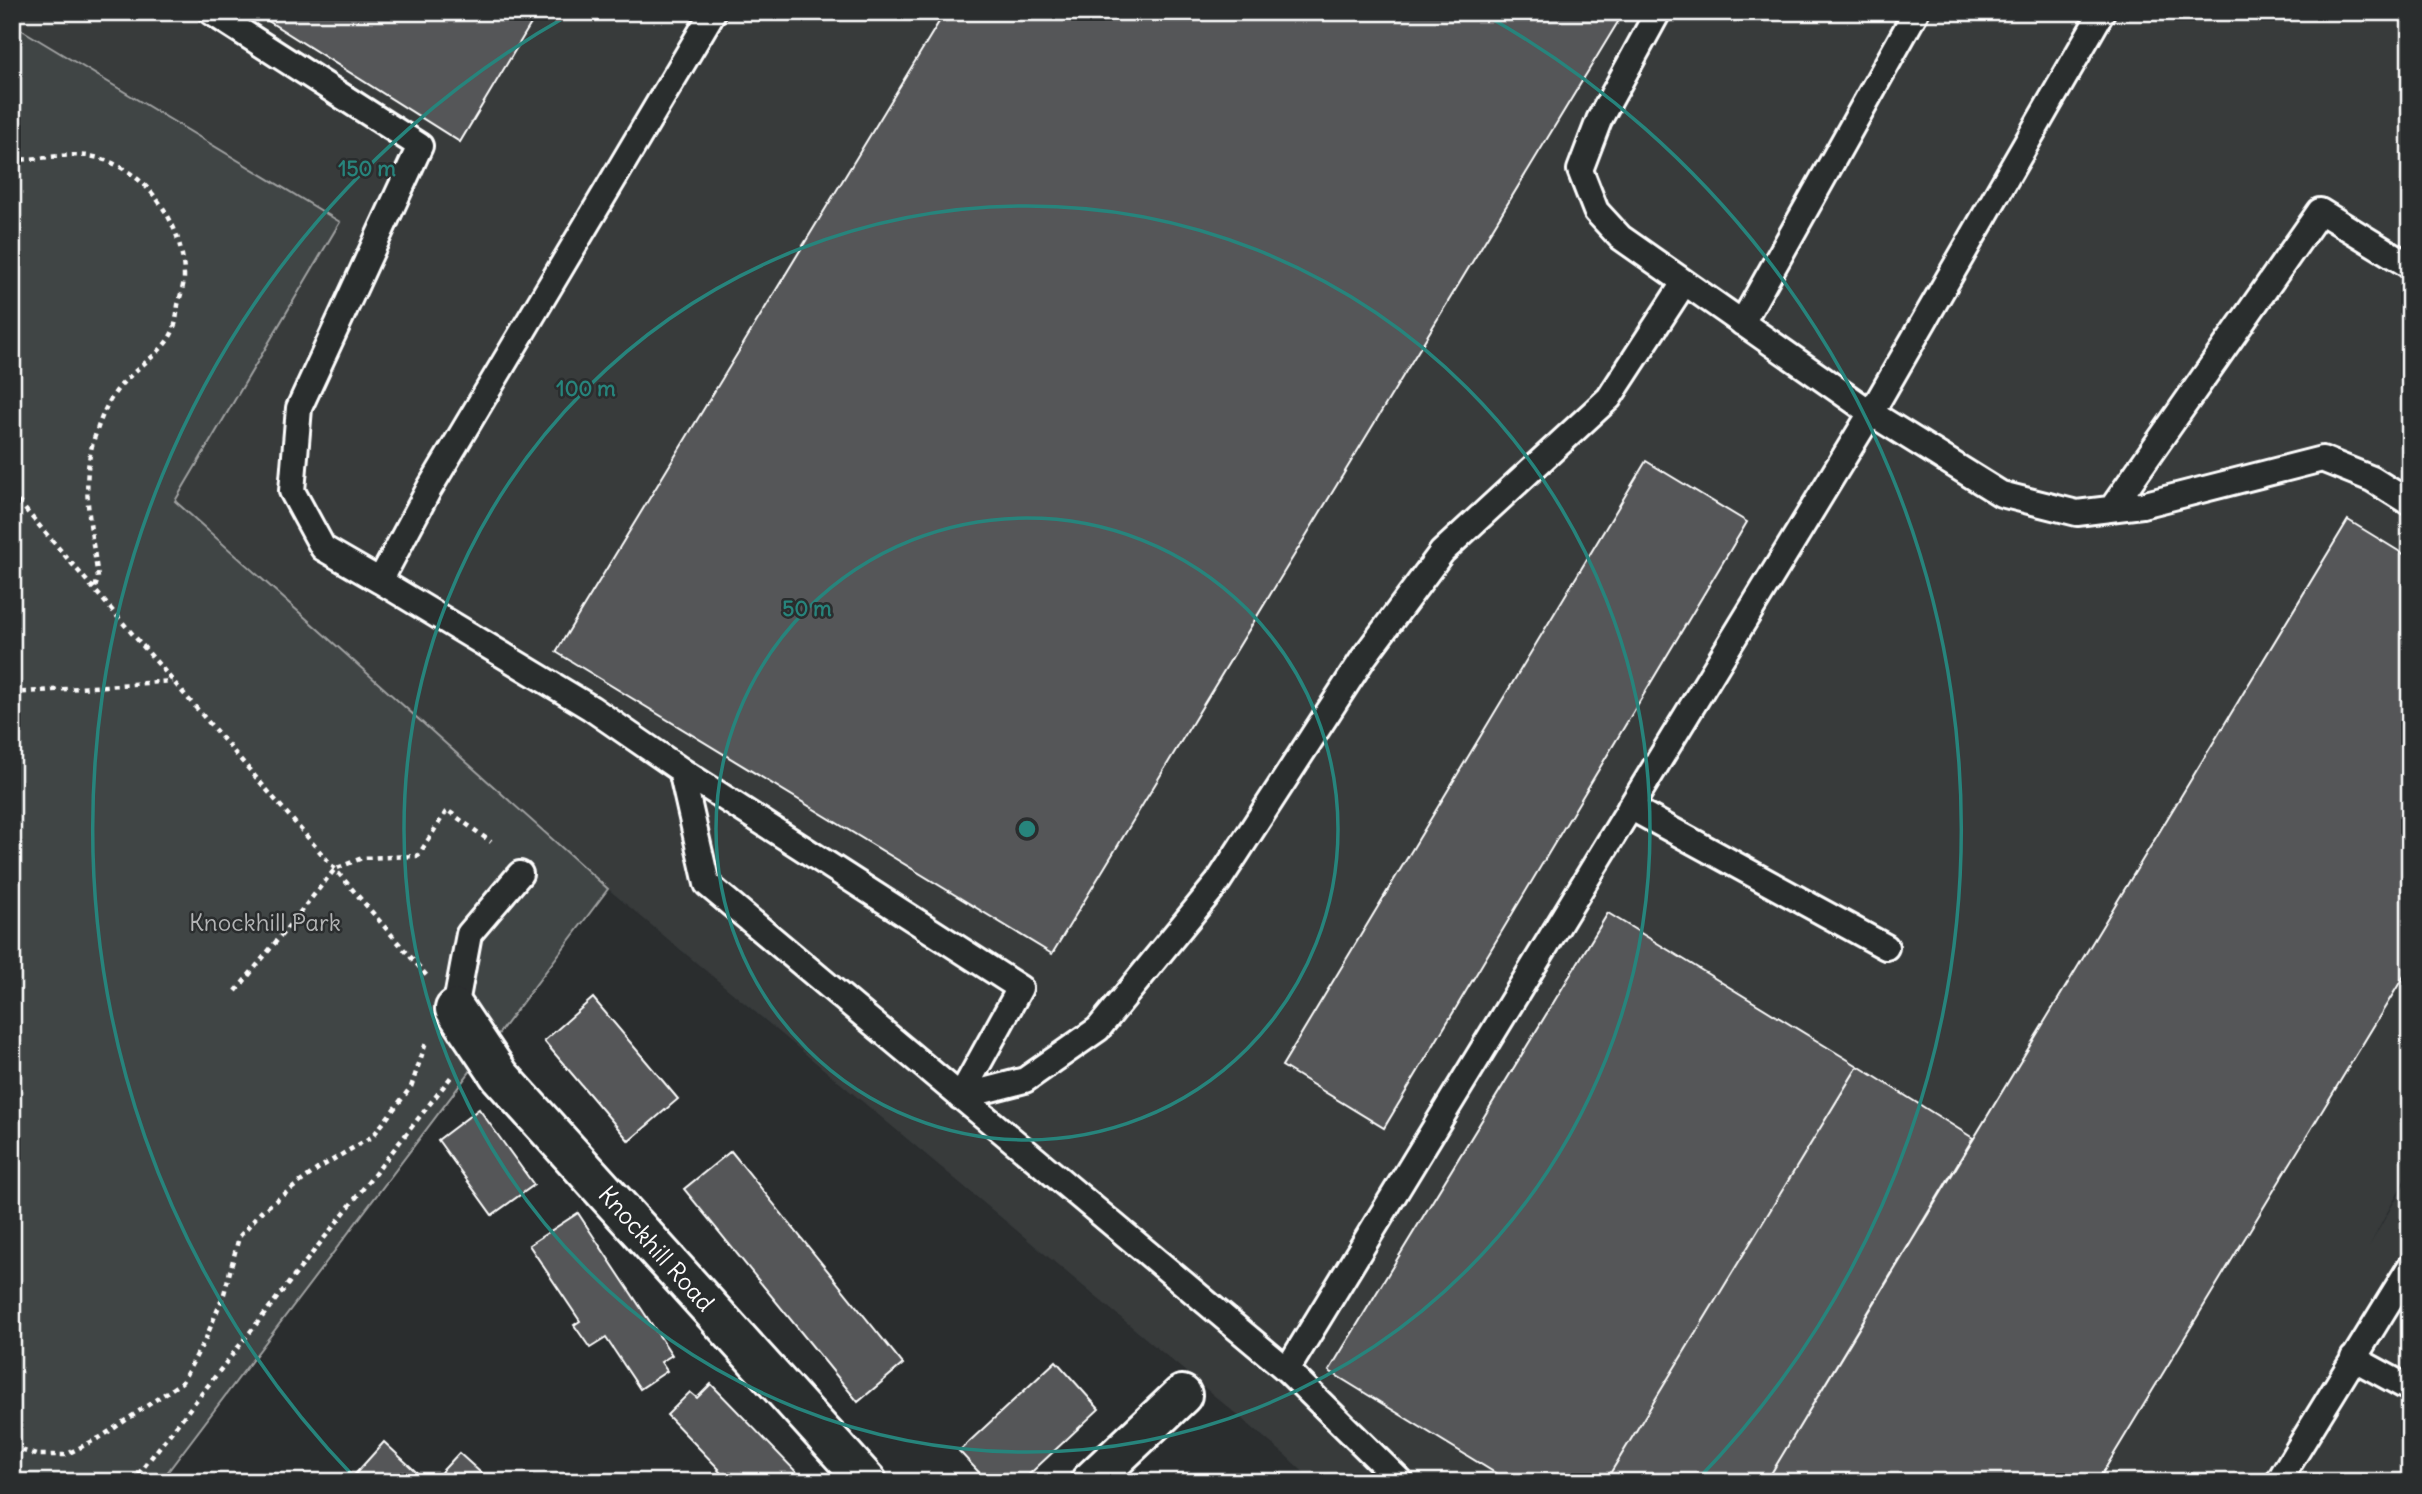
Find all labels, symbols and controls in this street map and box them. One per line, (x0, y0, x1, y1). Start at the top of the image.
text: 150 m (338, 155, 396, 182)
text: 100 m (556, 375, 616, 402)
text: 50 m (782, 595, 832, 622)
centre of rings (1015, 817, 1039, 841)
park label: Knockhill Park (189, 907, 341, 937)
street label: Knockhill Road (593, 1179, 721, 1317)

